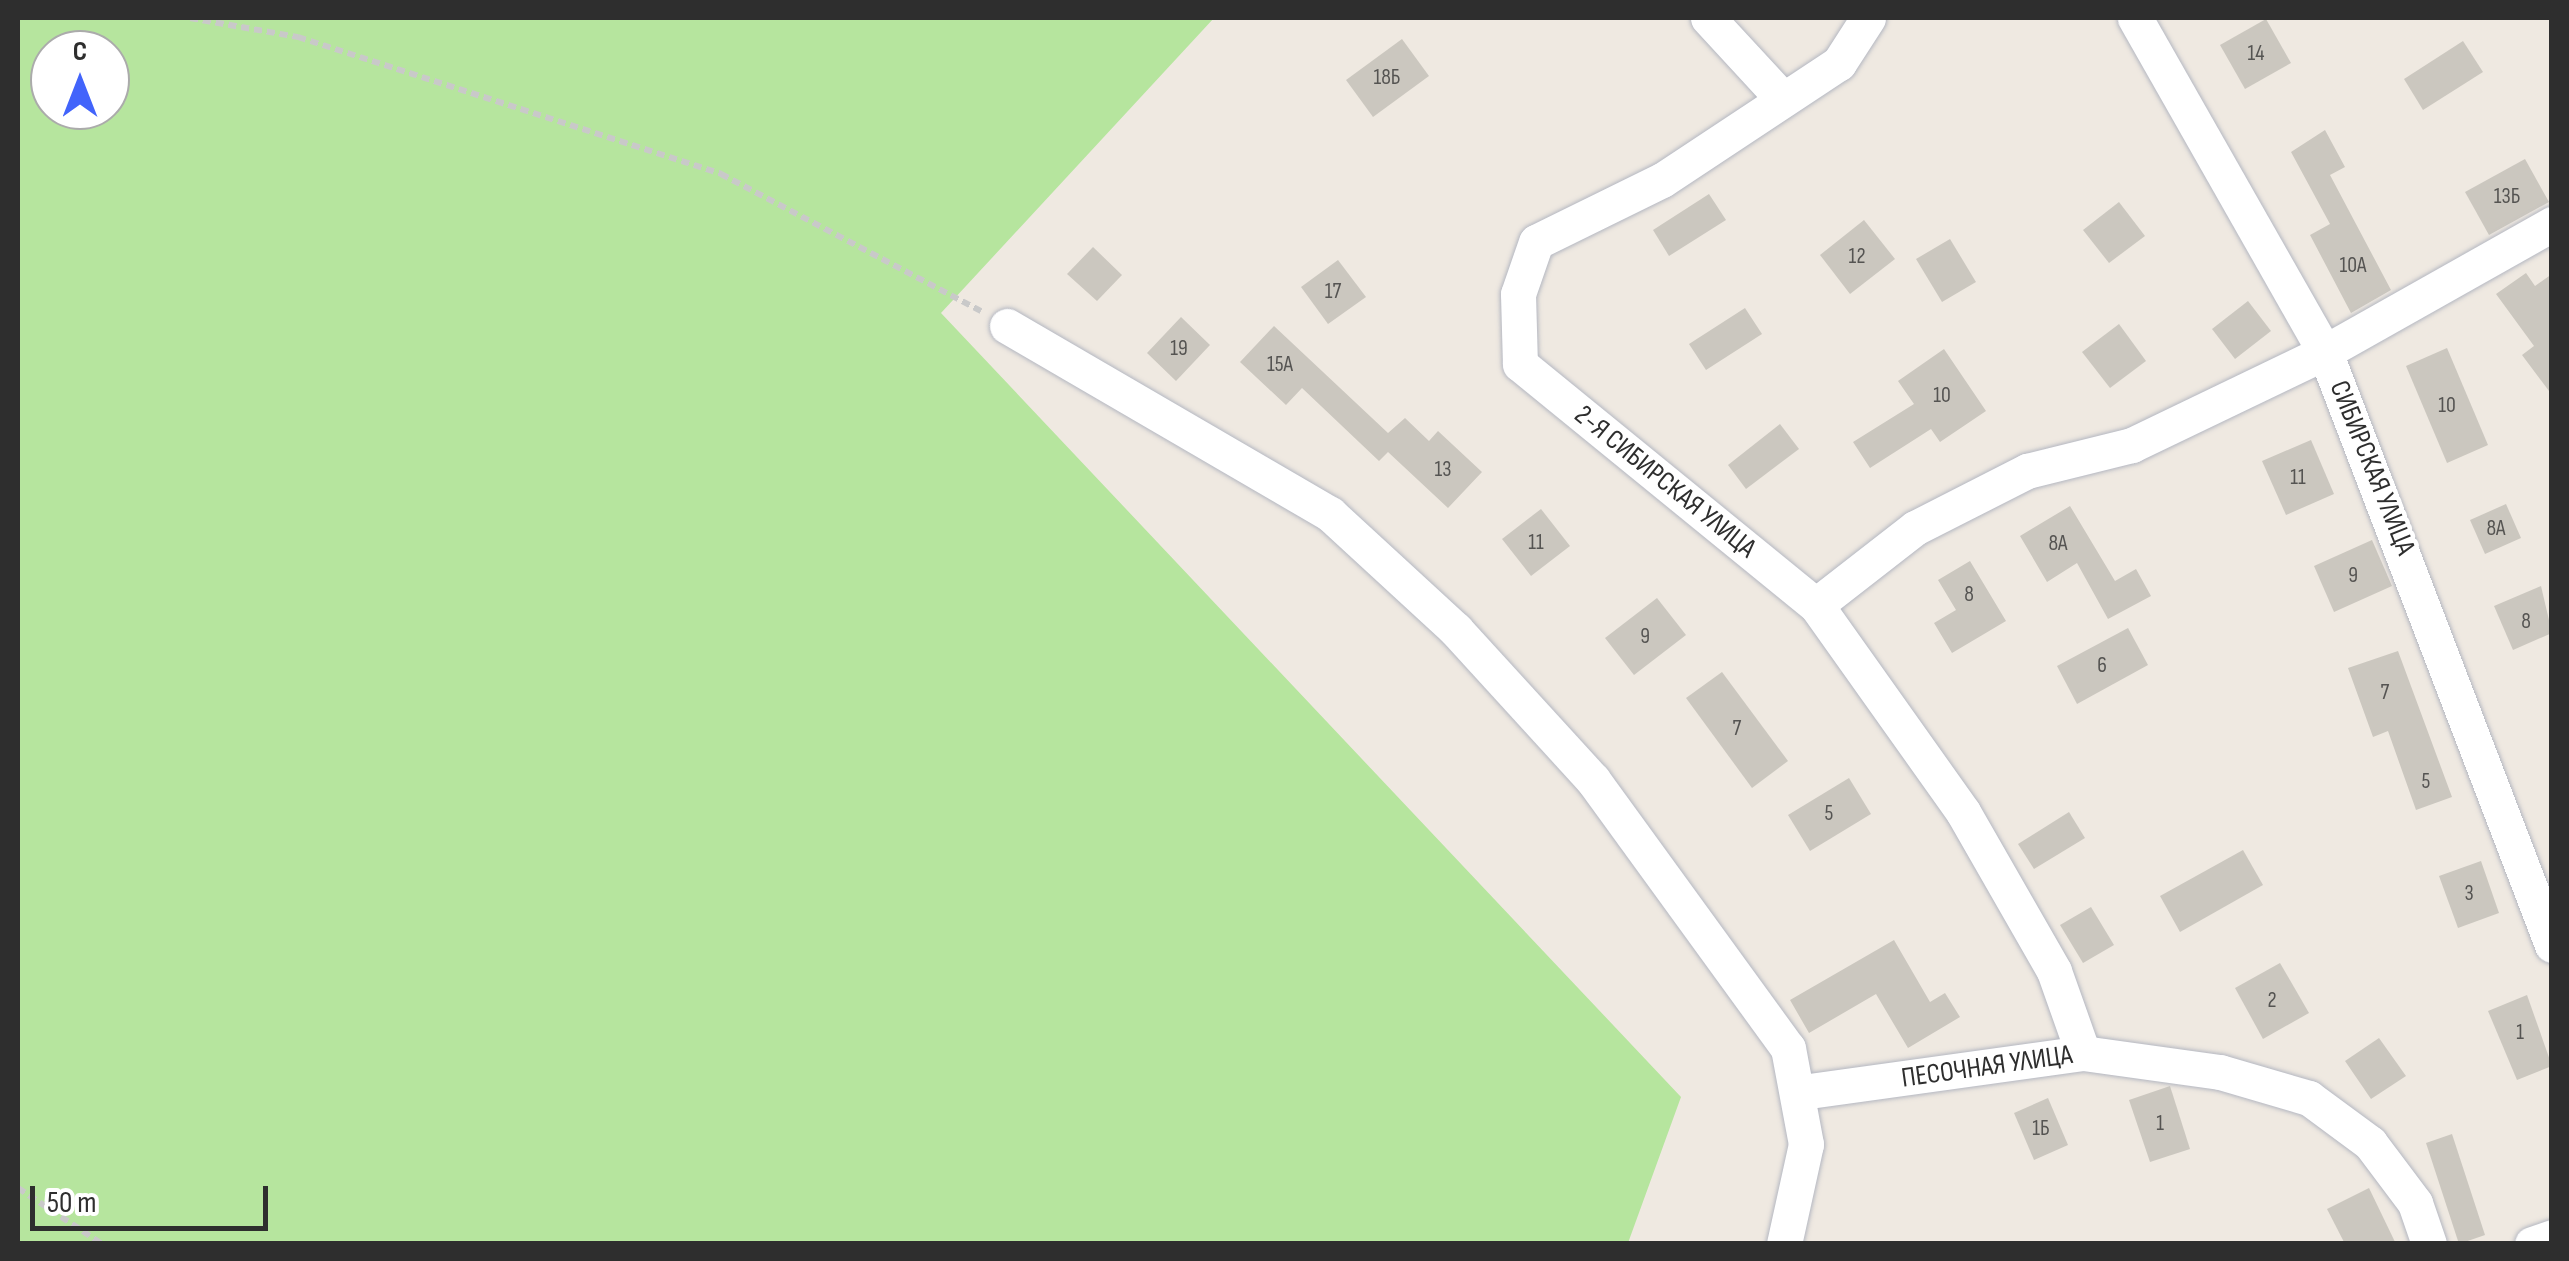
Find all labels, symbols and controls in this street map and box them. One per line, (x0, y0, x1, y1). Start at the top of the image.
north arrow (30, 30, 130, 130)
text: С (73, 35, 87, 68)
house number: 14 (2248, 41, 2264, 67)
house number: 18Б (1374, 65, 1400, 91)
house number: 13Б (2494, 184, 2520, 210)
house number: 12 (1848, 244, 1866, 270)
house number: 10А (2340, 253, 2366, 279)
house number: 17 (1325, 279, 1341, 305)
house number: 19 (1170, 336, 1188, 362)
house number: 15А (1267, 352, 1293, 378)
street label: СИБИРСКАЯ УЛИЦА (2322, 376, 2422, 560)
house number: 10 (1933, 383, 1951, 409)
house number: 10 (2438, 393, 2456, 419)
street label: 2-Я СИБИРСКАЯ УЛИЦА (1567, 398, 1763, 566)
house number: 13 (1435, 457, 1451, 483)
house number: 11 (2290, 465, 2306, 491)
house number: 8А (2486, 516, 2506, 542)
house number: 11 (1528, 530, 1544, 556)
house number: 8А (2048, 531, 2068, 557)
house number: 9 (2348, 563, 2358, 589)
house number: 8 (1964, 582, 1974, 608)
house number: 8 (2521, 609, 2531, 635)
house number: 9 (1640, 624, 1650, 650)
house number: 6 (2097, 653, 2107, 679)
house number: 7 (2381, 680, 2389, 706)
house number: 7 (1733, 716, 1741, 742)
house number: 5 (2422, 769, 2430, 795)
house number: 5 (1825, 801, 1833, 827)
house number: 3 (2464, 881, 2474, 907)
house number: 2 (2267, 988, 2277, 1014)
house number: 1 (2516, 1020, 2524, 1046)
street label: ПЕСОЧНАЯ УЛИЦА (1899, 1038, 2075, 1096)
house number: 1 (2156, 1111, 2164, 1137)
house number: 1Б (2032, 1116, 2050, 1142)
scale bar (35, 1166, 272, 1228)
text: 50 m (47, 1185, 96, 1221)

